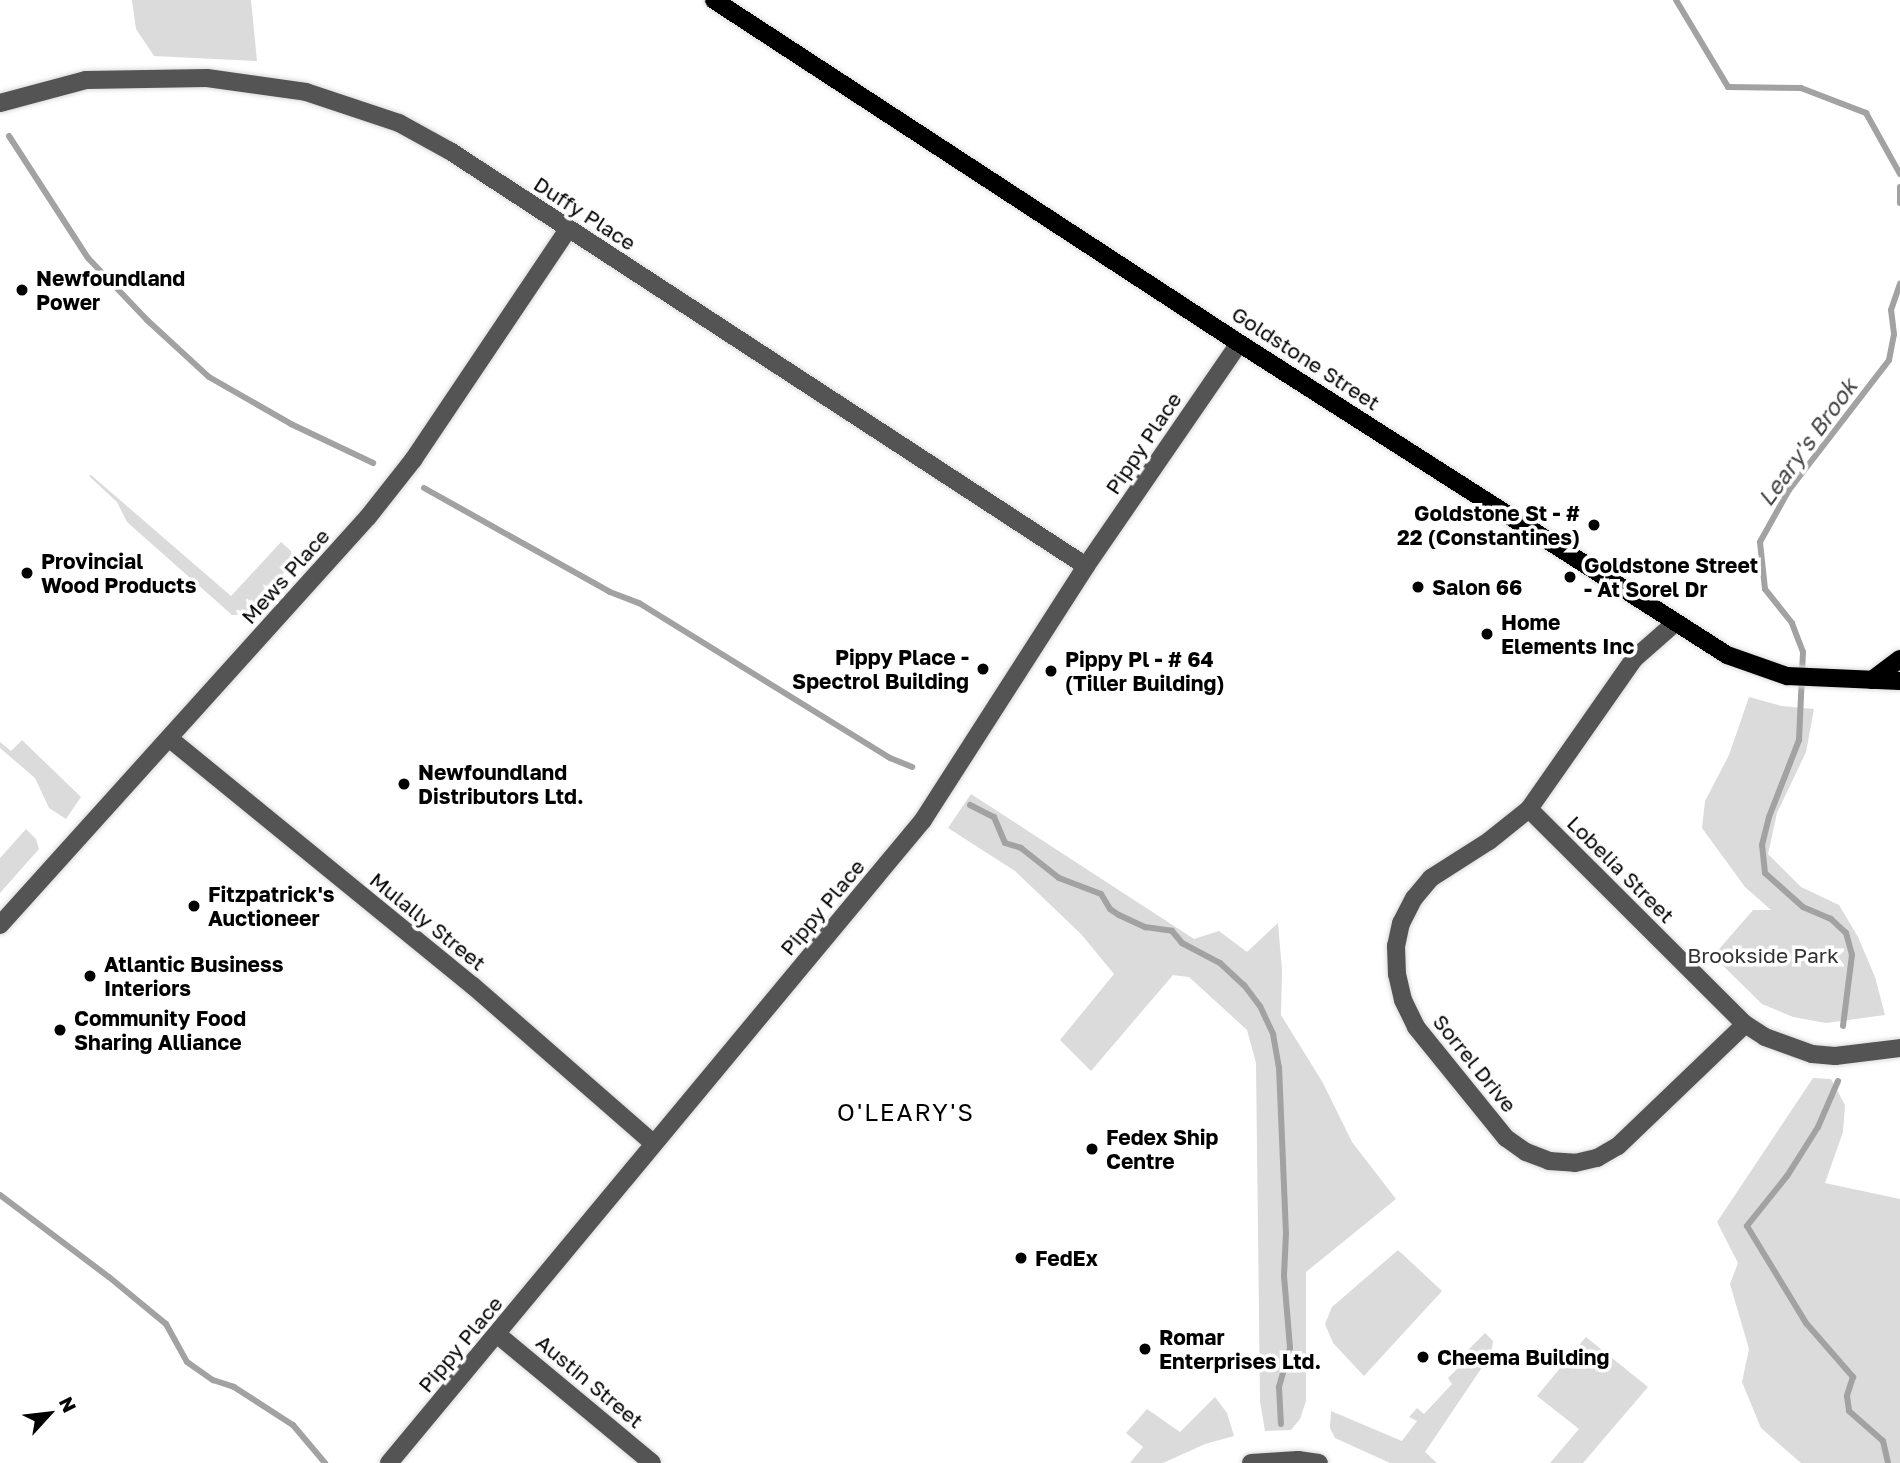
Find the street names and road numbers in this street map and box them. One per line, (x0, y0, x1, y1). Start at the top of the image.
street label: Duffy Place (529, 171, 641, 255)
street label: Goldstone Street (1227, 301, 1385, 415)
street label: Pippy Place (1100, 387, 1186, 499)
street label: Mews Place (236, 523, 334, 629)
street label: Lobelia Street (1562, 810, 1680, 928)
street label: Pippy Place (774, 854, 870, 960)
street label: Mulally Street (365, 867, 491, 975)
street label: Sorrel Drive (1428, 1009, 1522, 1117)
street label: Pippy Place (412, 1291, 508, 1397)
street label: Austin Street (531, 1329, 649, 1433)

